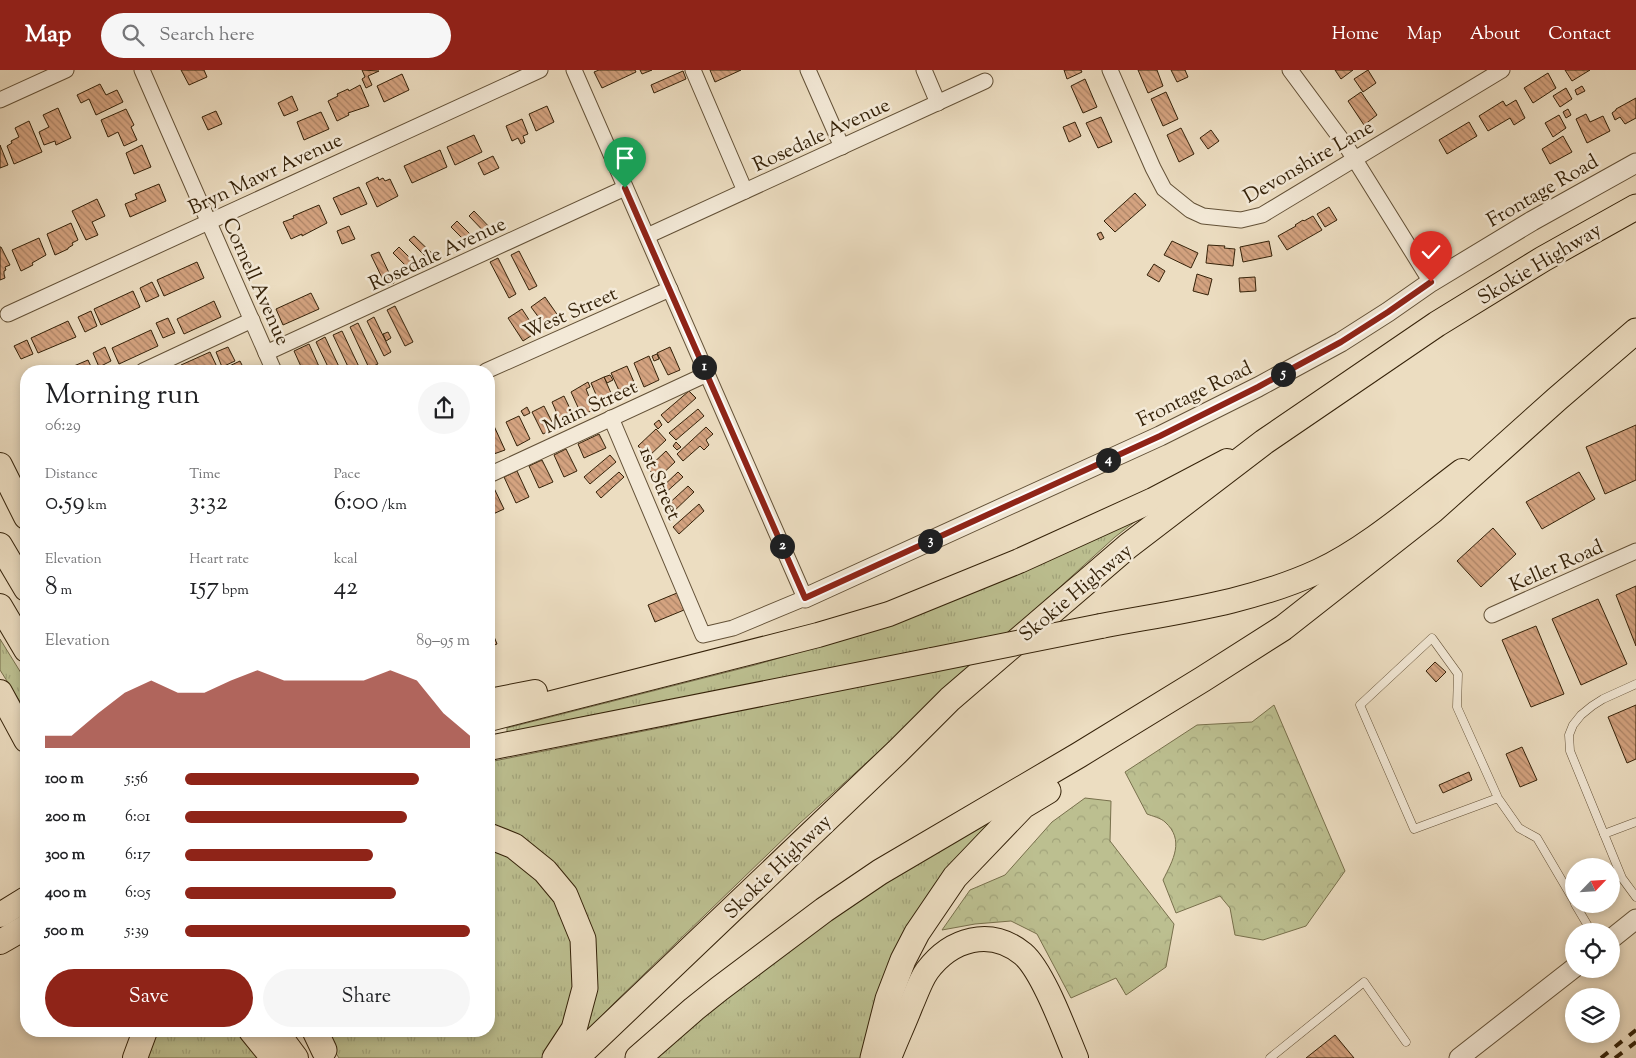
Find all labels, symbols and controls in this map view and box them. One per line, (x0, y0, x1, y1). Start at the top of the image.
search box (101, 13, 451, 58)
text: Map (25, 18, 71, 52)
icon: search (119, 21, 147, 49)
text: Search here (159, 22, 255, 49)
text: Home (1332, 22, 1379, 48)
text: Map (1407, 22, 1442, 48)
text: About (1470, 22, 1520, 48)
text: Contact (1548, 22, 1611, 48)
street label: Rosedale Avenue (749, 92, 895, 181)
street label: Devonshire Lane (1239, 114, 1380, 212)
street label: Bryn Mawr Avenue (184, 127, 348, 224)
pin (604, 137, 646, 188)
icon: arrive (611, 144, 639, 172)
street label: Frontage Road (1482, 148, 1605, 236)
street label: Rosedale Avenue (365, 211, 511, 300)
street label: Cornell Avenue (214, 213, 296, 351)
street label: Skokie Highway (1473, 217, 1608, 314)
pin (1410, 231, 1452, 282)
icon: check (1417, 238, 1445, 266)
street label: West Street (519, 281, 623, 348)
pin: 1 (692, 354, 716, 380)
street label: Frontage Road (1133, 355, 1258, 436)
text: 1 (702, 357, 707, 377)
pin: 5 (1270, 362, 1296, 386)
text: 5 (1281, 364, 1286, 384)
street label: Main Street (539, 374, 643, 443)
text: Morning run (45, 376, 200, 416)
button: share (418, 382, 470, 434)
text: 06:29 (45, 415, 81, 438)
street label: 1st Street (630, 443, 687, 525)
pin: 4 (1096, 448, 1120, 472)
text: 4 (1105, 450, 1112, 470)
text: Distance (45, 465, 98, 485)
text: Time (189, 465, 220, 485)
text: Pace (334, 465, 360, 485)
text: 0.59 (45, 485, 85, 521)
text: 3:32 (189, 485, 228, 521)
text: 6:00 (334, 485, 379, 521)
text: km (85, 496, 107, 516)
text: /km (379, 496, 407, 516)
pin: 3 (918, 528, 942, 554)
text: 3 (928, 531, 933, 551)
pin: 2 (770, 534, 794, 558)
street label: Keller Road (1506, 534, 1609, 601)
text: 2 (779, 536, 786, 556)
street label: Skokie Highway (1014, 538, 1140, 650)
text: Elevation (45, 550, 102, 570)
text: Heart rate (189, 550, 249, 570)
text: kcal (334, 550, 358, 570)
text: 8 (45, 570, 58, 606)
text: 157 (189, 570, 219, 606)
text: 42 (334, 570, 358, 606)
text: m (58, 581, 72, 601)
text: bpm (219, 581, 249, 601)
text: Elevation (45, 630, 110, 653)
text: 89–95 m (416, 630, 470, 653)
text: 100 m (45, 768, 84, 791)
text: 5:56 (125, 768, 148, 791)
text: 200 m (45, 806, 86, 829)
text: 6:01 (125, 806, 151, 829)
street label: Skokie Highway (718, 809, 839, 927)
text: 300 m (45, 844, 85, 867)
text: 6:17 (125, 844, 150, 867)
north arrow (1565, 858, 1620, 912)
map controls (1565, 858, 1620, 1043)
text: 400 m (45, 882, 87, 905)
text: 6:05 (125, 882, 151, 905)
text: 500 m (45, 920, 84, 943)
text: 5:39 (125, 920, 149, 943)
button: locate (1565, 923, 1620, 978)
button: Save (45, 969, 253, 1027)
button: Share (263, 969, 470, 1027)
button: layers (1565, 988, 1620, 1043)

